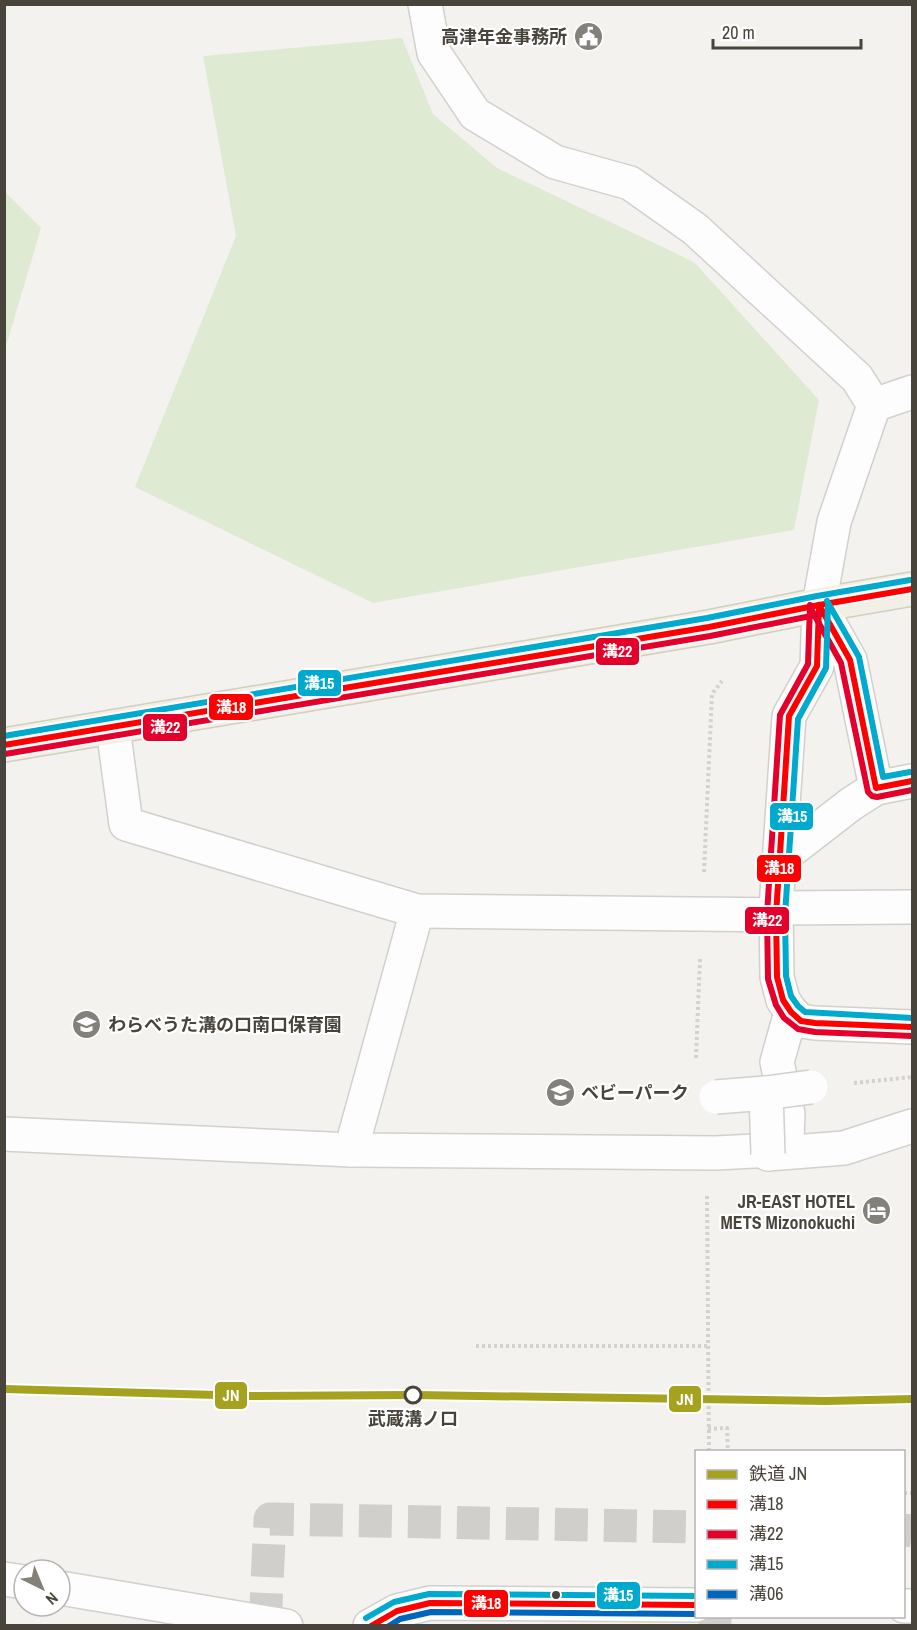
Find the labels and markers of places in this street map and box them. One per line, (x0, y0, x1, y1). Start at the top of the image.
public building icon: 高津年金事務所 (572, 20, 604, 52)
place label: 高津年金事務所 (441, 24, 567, 49)
school or university icon: わらべうた溝の口南口保育園 (71, 1008, 103, 1040)
place label: わらべうた溝の口南口保育園 (108, 1012, 342, 1037)
school or university icon: ベビーパーク (544, 1076, 576, 1108)
place label: ベビーパーク (581, 1080, 689, 1105)
place label: JR-EAST HOTEL METS Mizonokuchi (721, 1189, 855, 1235)
hotel icon: JR-EAST HOTEL METS Mizonokuchi (860, 1195, 892, 1227)
marker: 武蔵溝ノ口 (404, 1386, 422, 1404)
place label: 武蔵溝ノ口 (368, 1406, 458, 1431)
unlabelled marker (550, 1589, 562, 1601)

